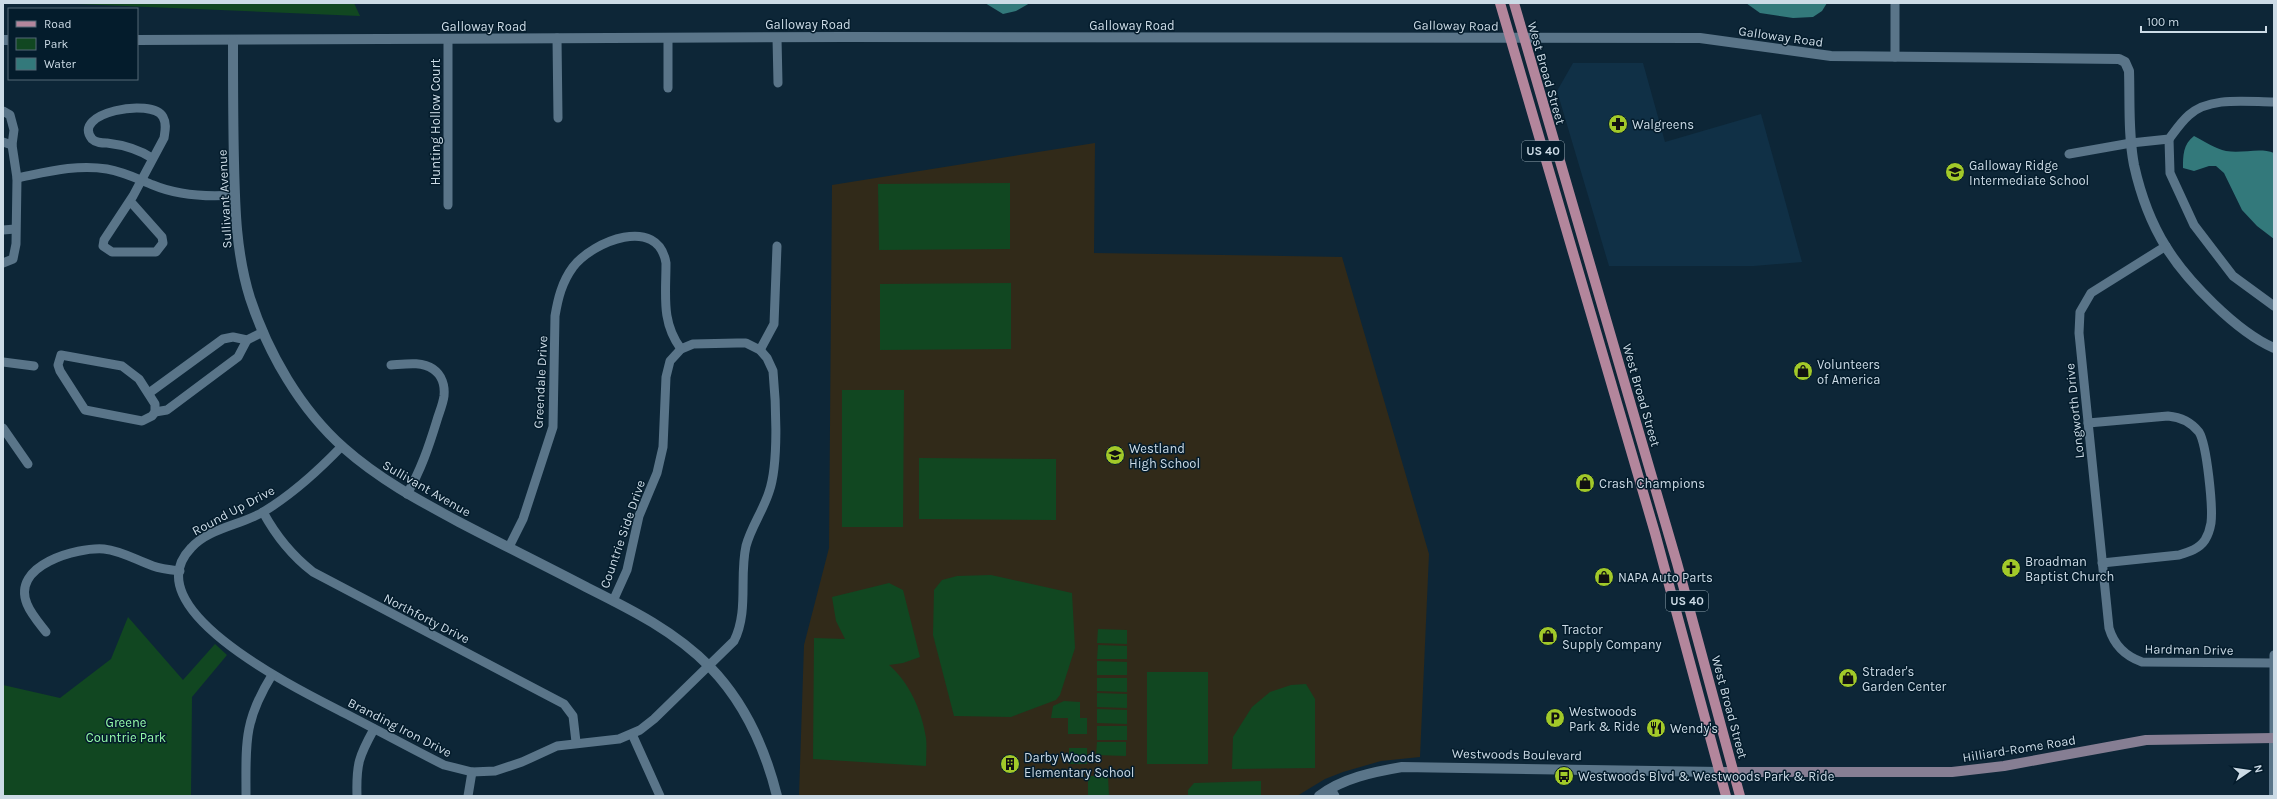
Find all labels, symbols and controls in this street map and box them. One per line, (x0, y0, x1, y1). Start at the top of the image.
legend (8, 8, 138, 80)
scale bar (2141, 8, 2266, 34)
text: 100 m (2147, 15, 2179, 29)
text: Road (44, 17, 72, 31)
street label: Galloway Road (765, 17, 851, 32)
street label: Galloway Road (1413, 17, 1499, 34)
street label: Galloway Road (1089, 18, 1175, 33)
street label: Galloway Road (441, 19, 527, 34)
street label: West Broad Street (1525, 20, 1568, 126)
street label: Galloway Road (1738, 23, 1824, 50)
text: Park (44, 37, 69, 51)
text: Water (44, 57, 77, 71)
street label: Hunting Hollow Court (428, 59, 443, 185)
pharmacy icon: Walgreens (1607, 113, 1629, 135)
place label: Walgreens (1632, 117, 1694, 132)
road number: US 40 (1522, 141, 1564, 161)
street label: Sullivant Avenue (214, 149, 235, 249)
place label: Galloway Ridge Intermediate School (1969, 158, 2089, 188)
school or university icon: Galloway Ridge Intermediate School (1944, 161, 1966, 183)
street label: Greendale Drive (531, 335, 550, 429)
street label: West Broad Street (1620, 342, 1663, 448)
place label: Volunteers of America (1817, 357, 1880, 387)
shop icon: Volunteers of America (1792, 360, 1814, 382)
street label: Longworth Drive (2062, 362, 2087, 459)
place label: Westland High School (1129, 441, 1200, 471)
school or university icon: Westland High School (1104, 444, 1126, 466)
street label: Sullivant Avenue (380, 457, 474, 520)
shop icon: Crash Champions (1574, 472, 1596, 494)
place label: Crash Champions (1599, 476, 1705, 491)
street label: Countrie Side Drive (597, 478, 648, 590)
street label: Round Up Drive (189, 482, 277, 538)
place label: Broadman Baptist Church (2025, 554, 2114, 584)
church icon: Broadman Baptist Church (2000, 557, 2022, 579)
shop icon: NAPA Auto Parts (1593, 566, 1615, 588)
place label: NAPA Auto Parts (1618, 570, 1713, 585)
street label: Northforty Drive (381, 590, 472, 647)
road number: US 40 (1666, 591, 1708, 611)
place label: Tractor Supply Company (1562, 622, 1662, 652)
shop icon: Tractor Supply Company (1537, 625, 1559, 647)
street label: Hardman Drive (2144, 641, 2234, 658)
street label: West Broad Street (1709, 654, 1751, 760)
place label: Strader's Garden Center (1862, 664, 1947, 694)
shop icon: Strader's Garden Center (1837, 667, 1859, 689)
street label: Branding Iron Drive (345, 695, 454, 760)
place label: Westwoods Park & Ride (1569, 704, 1640, 734)
parking icon: Westwoods Park & Ride (1544, 707, 1566, 729)
park label: Greene Countrie Park (86, 715, 166, 745)
restaurant icon: Wendy's (1645, 717, 1667, 739)
place label: Wendy's (1670, 721, 1718, 736)
street label: Hilliard-Rome Road (1961, 732, 2077, 765)
street label: Westwoods Boulevard (1452, 746, 1582, 763)
place label: Darby Woods Elementary School (1024, 750, 1134, 780)
north arrow (2229, 751, 2269, 791)
building icon: Darby Woods Elementary School (999, 753, 1021, 775)
text: N (2251, 764, 2265, 774)
bus stop icon: Westwoods Blvd & Westwoods Park & Ride (1553, 765, 1575, 787)
place label: Westwoods Blvd & Westwoods Park & Ride (1578, 769, 1835, 784)

